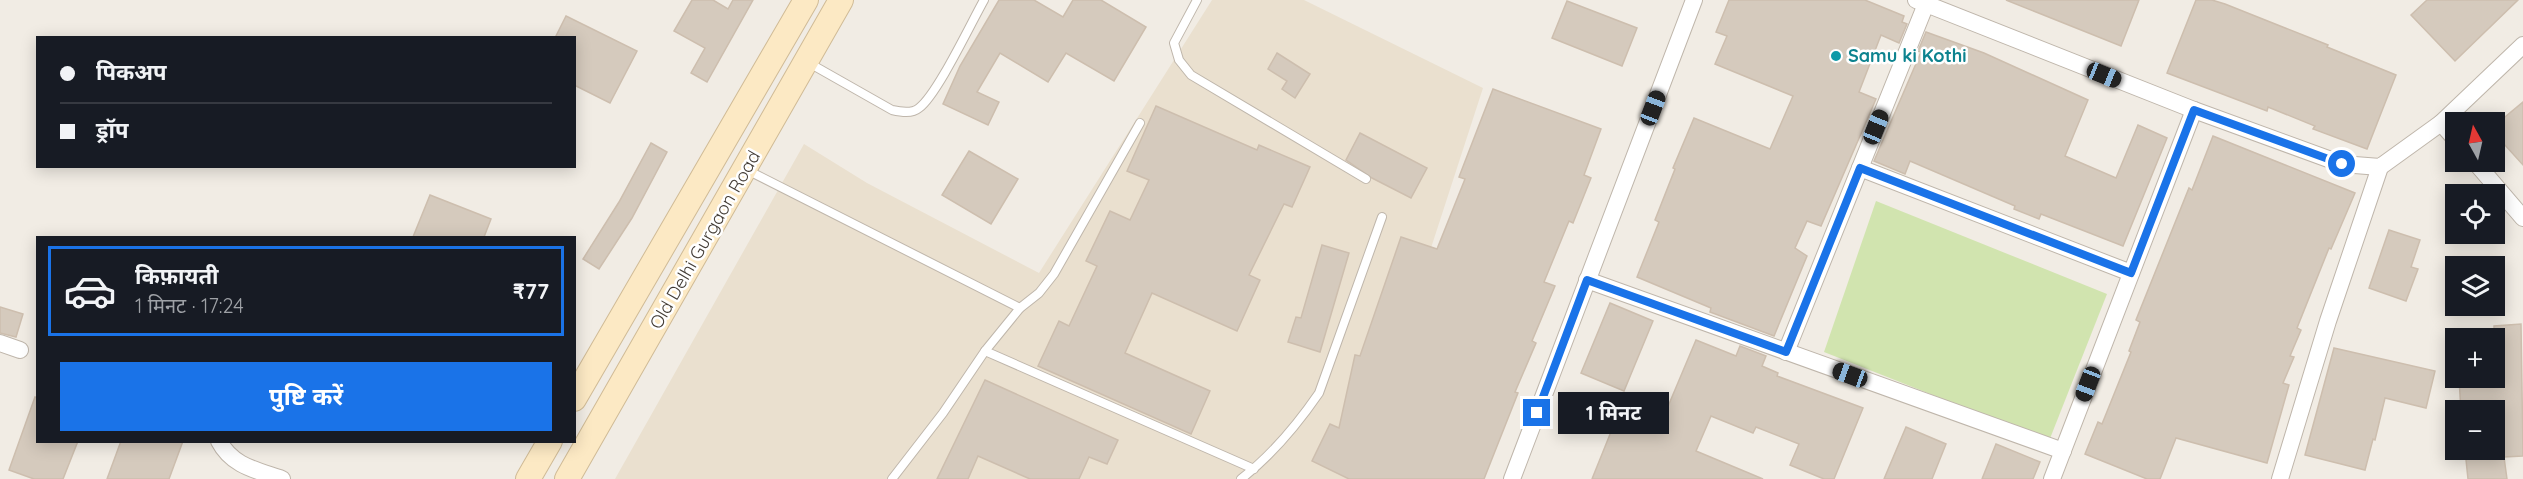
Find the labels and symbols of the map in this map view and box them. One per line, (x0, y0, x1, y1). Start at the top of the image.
place label: Samu ki Kothi (1848, 44, 1967, 67)
marker: Samu ki Kothi (1829, 49, 1843, 63)
car (2084, 60, 2124, 90)
car (1638, 88, 1668, 128)
car (1861, 107, 1891, 147)
north arrow (2445, 112, 2505, 172)
street label: Old Delhi Gurgaon Road (644, 146, 765, 333)
route start (2328, 150, 2355, 177)
car (1830, 360, 1870, 390)
car (2073, 364, 2103, 404)
callout: 1 मिनट (1558, 392, 1669, 434)
route end (1523, 399, 1550, 426)

